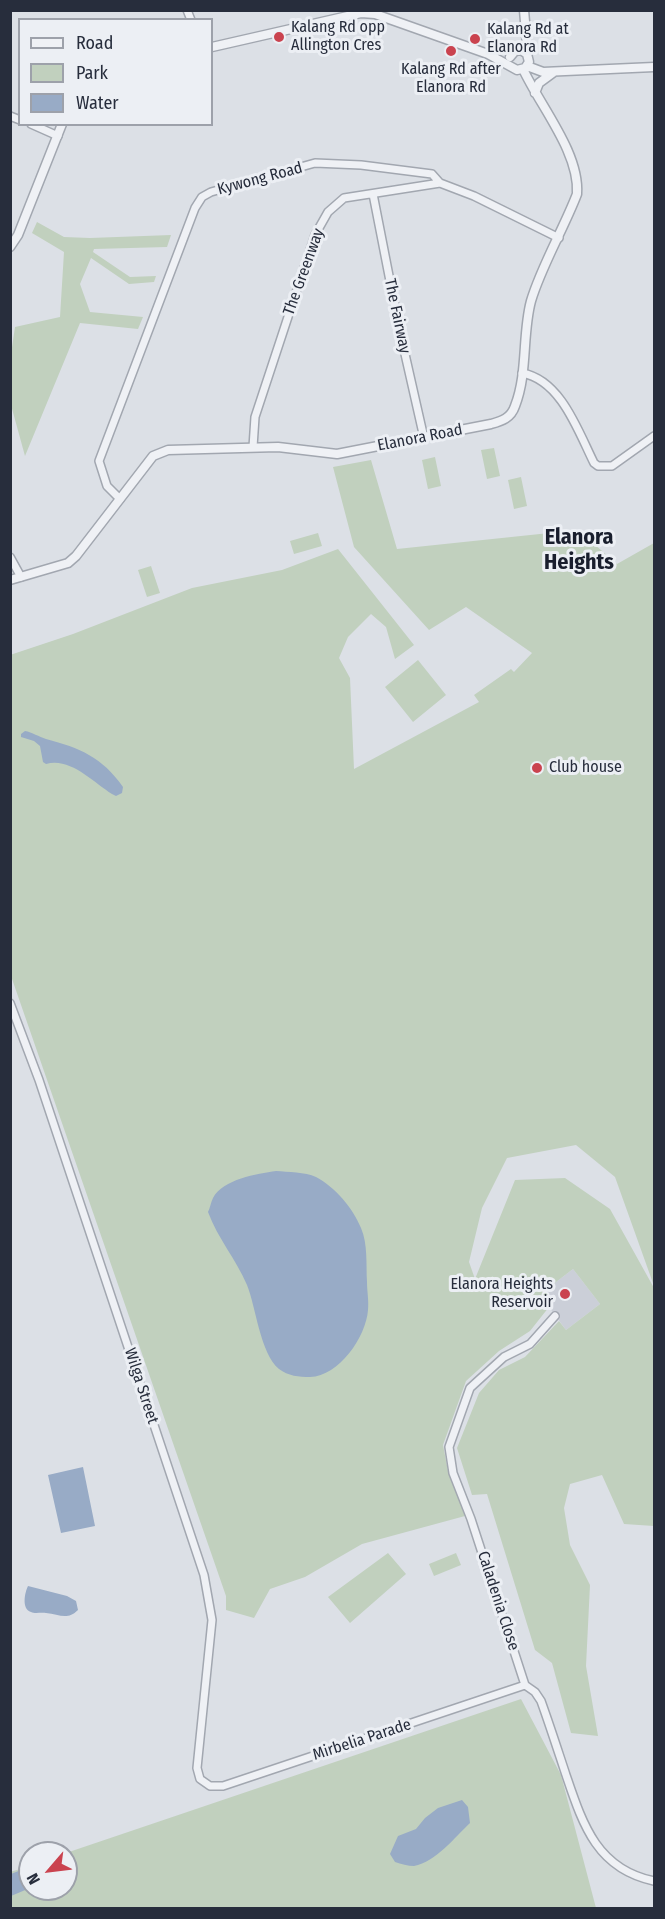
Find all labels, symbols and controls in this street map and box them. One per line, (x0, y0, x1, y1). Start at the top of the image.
legend (18, 18, 213, 126)
place label: Kalang Rd opp Allington Cres (291, 18, 385, 56)
place label: Kalang Rd at Elanora Rd (487, 20, 569, 58)
marker: Kalang Rd opp Allington Cres (272, 30, 286, 44)
text: Road (76, 32, 113, 54)
marker: Kalang Rd at Elanora Rd (468, 32, 482, 46)
marker: Kalang Rd after Elanora Rd (444, 44, 458, 58)
place label: Kalang Rd after Elanora Rd (401, 60, 501, 98)
text: Park (76, 62, 108, 84)
text: Water (76, 92, 119, 114)
street label: Kywong Road (215, 158, 305, 200)
street label: The Greenway (279, 226, 329, 318)
street label: The Fairway (380, 277, 414, 355)
street label: Elanora Road (376, 420, 464, 456)
district label: Elanora Heights (544, 525, 614, 576)
place label: Club house (549, 758, 622, 778)
marker: Club house (530, 761, 544, 775)
place label: Elanora Heights Reservoir (450, 1275, 553, 1313)
marker: Elanora Heights Reservoir (558, 1287, 572, 1301)
street label: Wilga Street (120, 1346, 162, 1426)
street label: Caladenia Close (473, 1549, 523, 1653)
street label: Mirbelia Parade (311, 1715, 413, 1765)
north arrow (18, 1841, 78, 1901)
text: N (23, 1870, 44, 1887)

